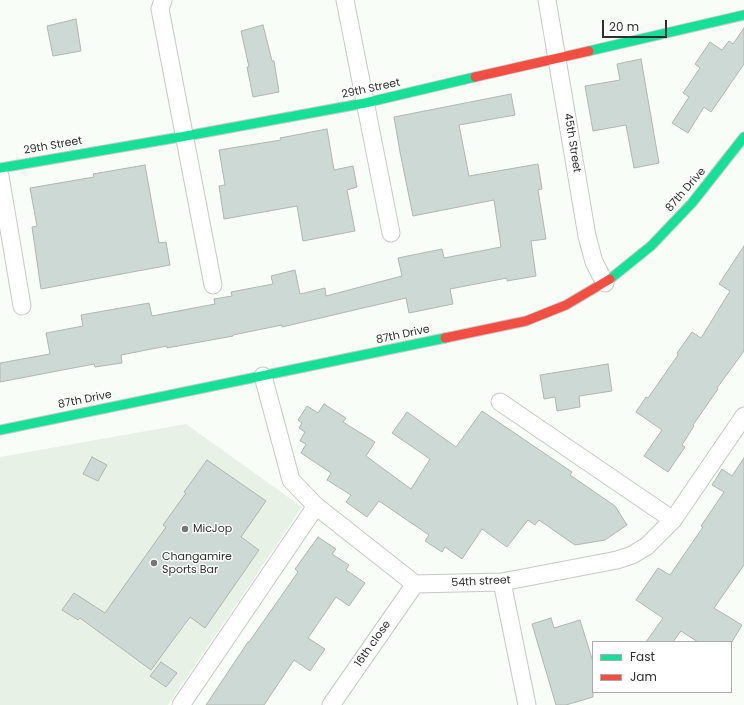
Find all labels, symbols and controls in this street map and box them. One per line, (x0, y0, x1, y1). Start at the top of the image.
scale bar (604, 12, 669, 38)
text: 20 m (609, 18, 639, 35)
street label: 29th Street (341, 76, 401, 102)
street label: 45th Street (561, 112, 583, 174)
street label: 29th Street (23, 134, 83, 158)
street label: 87th Drive (663, 165, 709, 215)
street label: 87th Drive (375, 323, 431, 347)
street label: 87th Drive (57, 388, 113, 412)
place label: MicJop (193, 522, 232, 536)
marker: MicJop (180, 524, 190, 534)
place label: Changamire Sports Bar (162, 550, 232, 576)
marker: Changamire Sports Bar (149, 558, 159, 568)
street label: 54th street (451, 574, 511, 590)
street label: 16th close (352, 618, 394, 670)
legend (592, 641, 732, 693)
text: Fast (630, 648, 655, 665)
text: Jam (630, 668, 657, 685)

